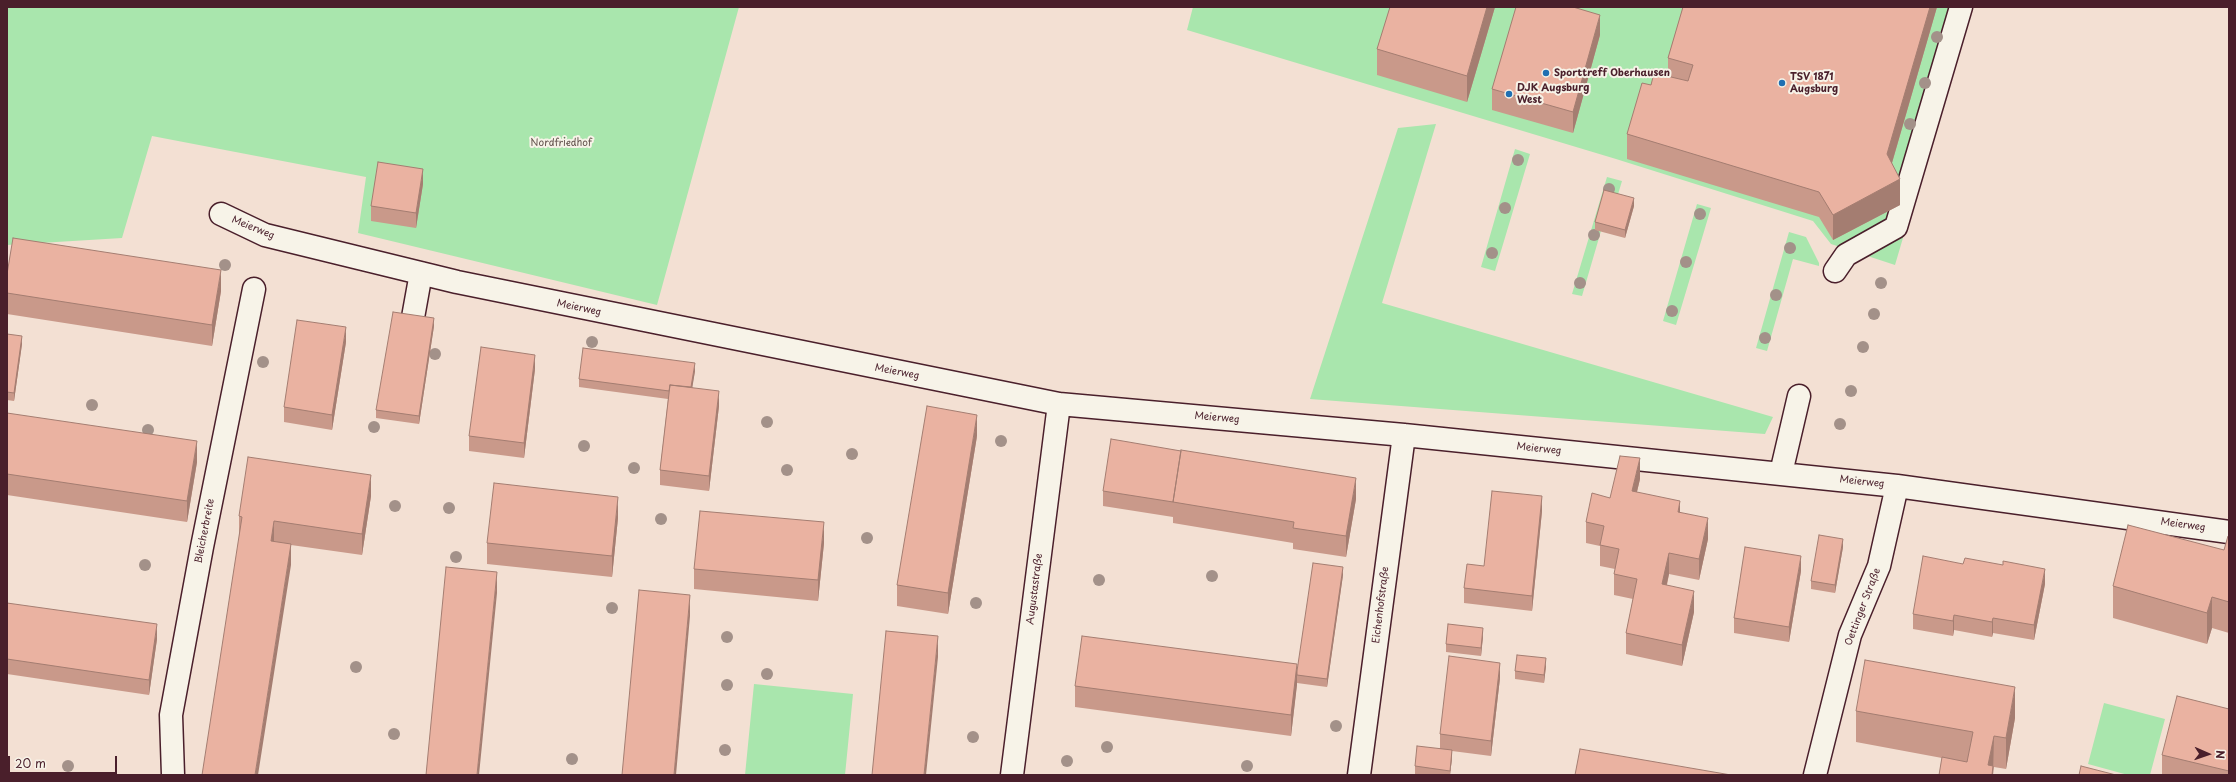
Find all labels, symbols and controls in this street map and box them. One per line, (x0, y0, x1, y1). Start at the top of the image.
place label: Sporttreff Oberhausen (1554, 67, 1670, 79)
marker: Sporttreff Oberhausen (1541, 68, 1551, 78)
place label: TSV 1871 Augsburg (1790, 71, 1838, 94)
marker: TSV 1871 Augsburg (1777, 78, 1787, 88)
place label: DJK Augsburg West (1517, 82, 1589, 106)
marker: DJK Augsburg West (1504, 89, 1514, 99)
park label: Nordfriedhof (530, 137, 592, 149)
street label: Meierweg (230, 214, 276, 242)
street label: Meierweg (556, 297, 602, 319)
street label: Meierweg (874, 362, 920, 382)
street label: Meierweg (1194, 410, 1240, 426)
street label: Meierweg (1516, 441, 1562, 457)
street label: Meierweg (1839, 474, 1885, 490)
street label: Bleicherbreite (193, 498, 217, 564)
street label: Meierweg (2160, 516, 2206, 534)
street label: Augustastraße (1025, 553, 1045, 625)
street label: Eichenhofstraße (1370, 566, 1392, 644)
street label: Oettinger Straße (1843, 566, 1883, 648)
north arrow (2188, 734, 2228, 774)
scale bar (10, 748, 119, 774)
text: N (2212, 750, 2229, 759)
text: 20 m (15, 754, 46, 772)

